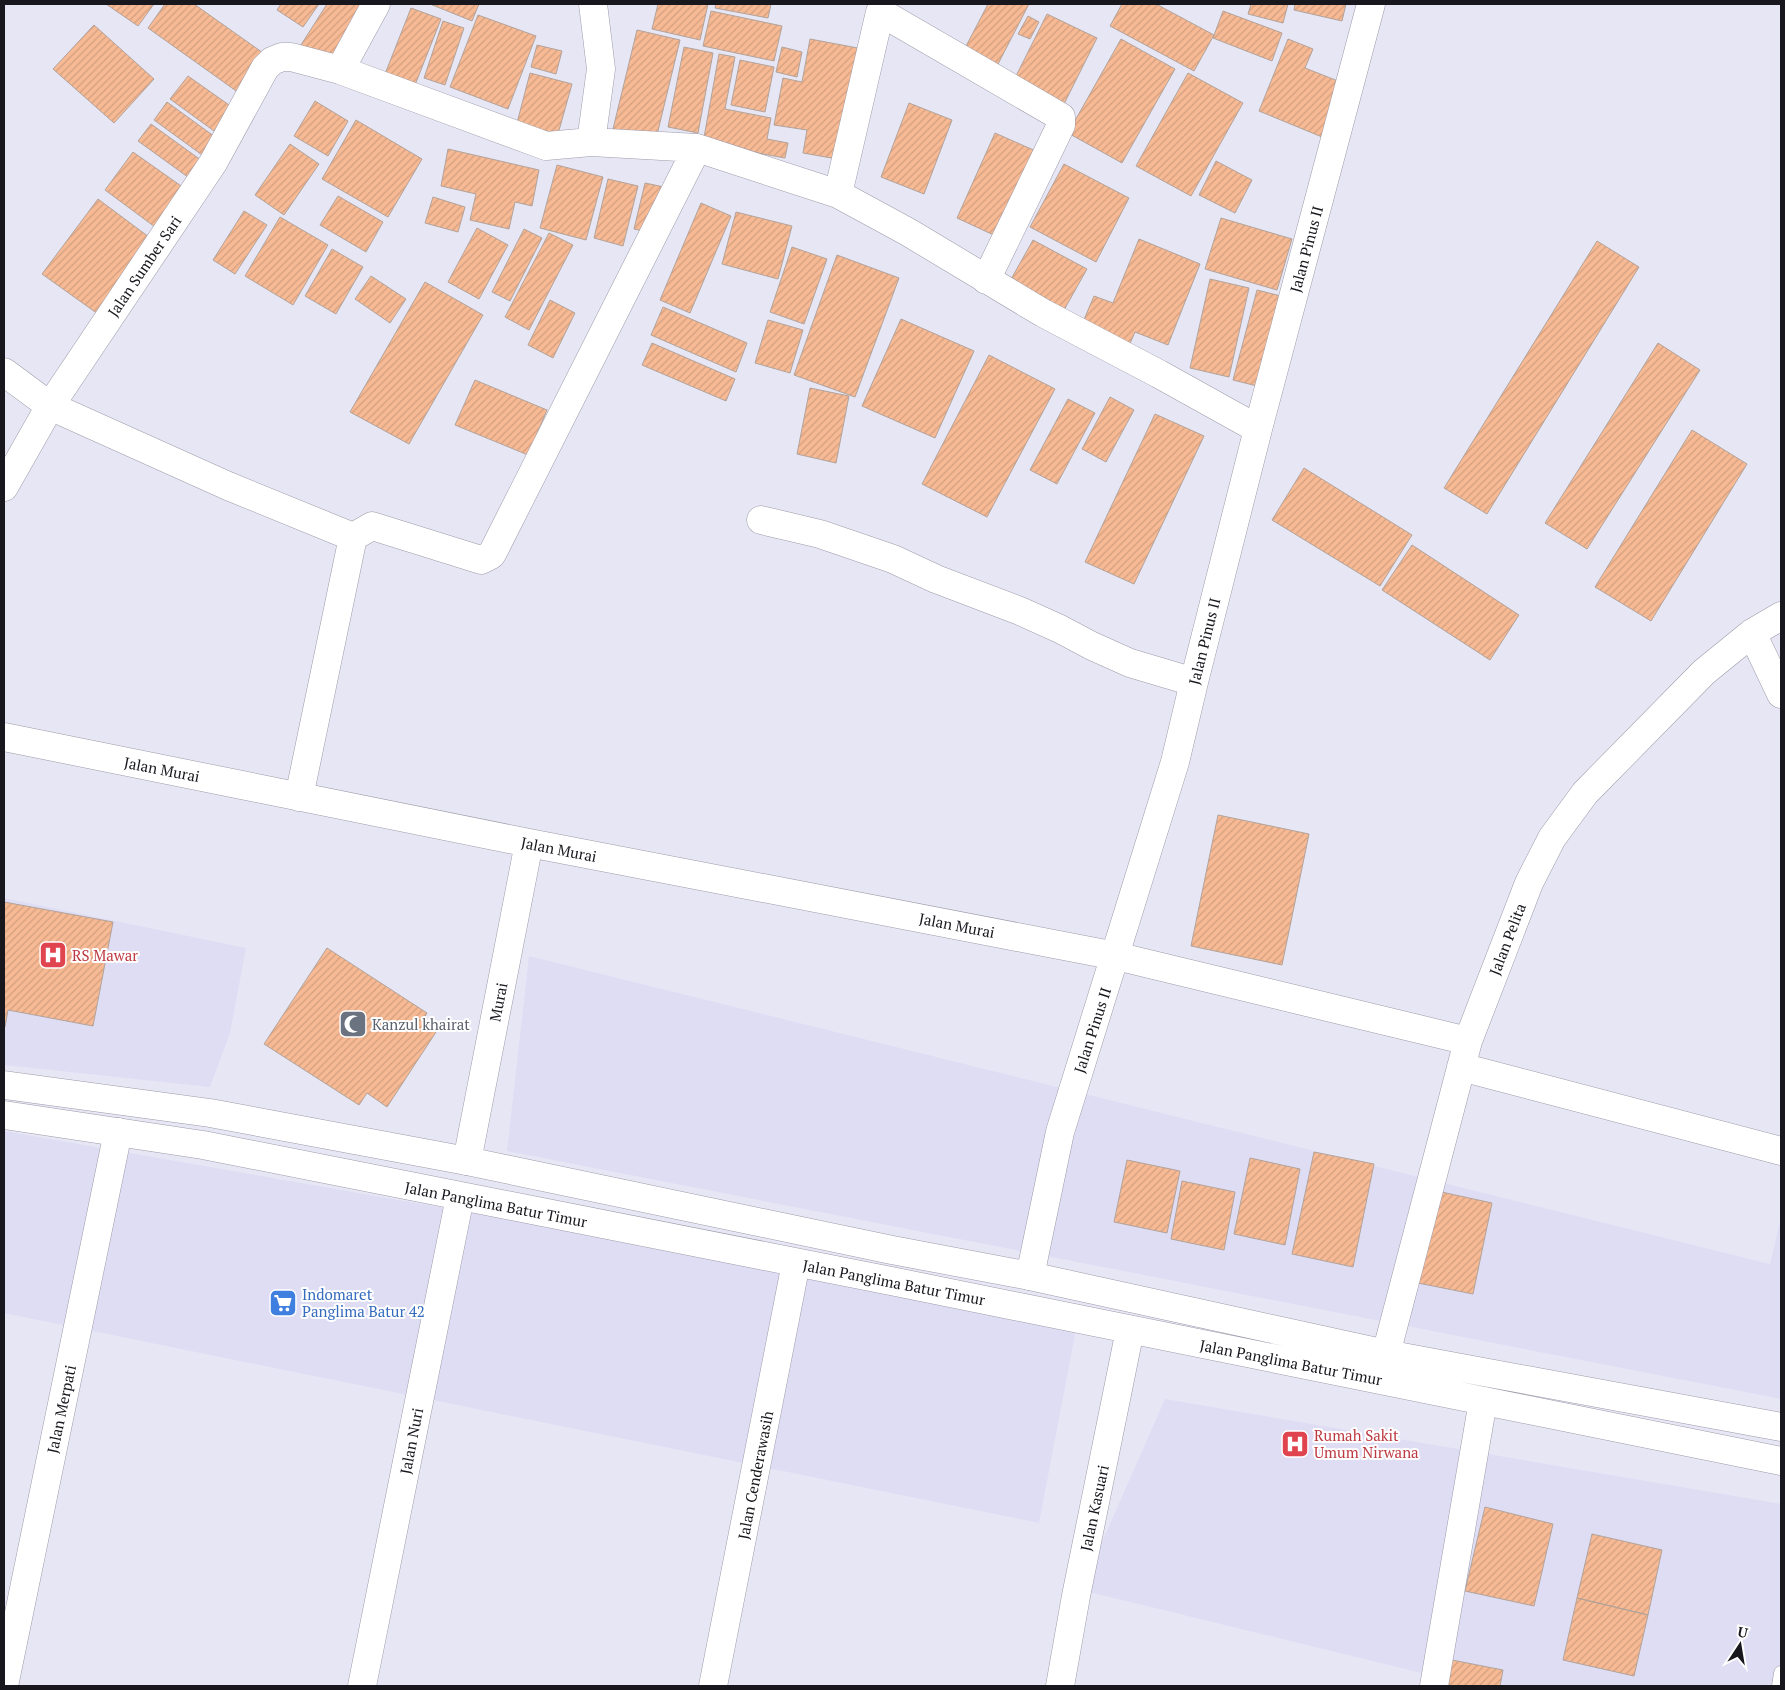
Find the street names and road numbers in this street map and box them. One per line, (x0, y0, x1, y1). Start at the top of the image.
street label: Jalan Pinus II (1285, 203, 1327, 295)
street label: Jalan Sumber Sari (103, 212, 185, 320)
street label: Jalan Pinus II (1184, 595, 1224, 687)
street label: Jalan Murai (122, 752, 202, 786)
street label: Jalan Murai (519, 832, 599, 866)
street label: Jalan Pelita (1484, 900, 1530, 978)
street label: Jalan Murai (917, 908, 997, 942)
street label: Murai (484, 981, 512, 1023)
street label: Jalan Pinus II (1069, 985, 1115, 1075)
street label: Jalan Panglima Batur Timur (403, 1177, 589, 1232)
street label: Jalan Panglima Batur Timur (801, 1255, 987, 1310)
street label: Jalan Panglima Batur Timur (1198, 1335, 1384, 1390)
street label: Jalan Merpati (42, 1363, 80, 1455)
street label: Jalan Nuri (395, 1406, 427, 1476)
street label: Jalan Cenderawasih (733, 1409, 777, 1541)
street label: Jalan Kasuari (1075, 1463, 1113, 1553)

